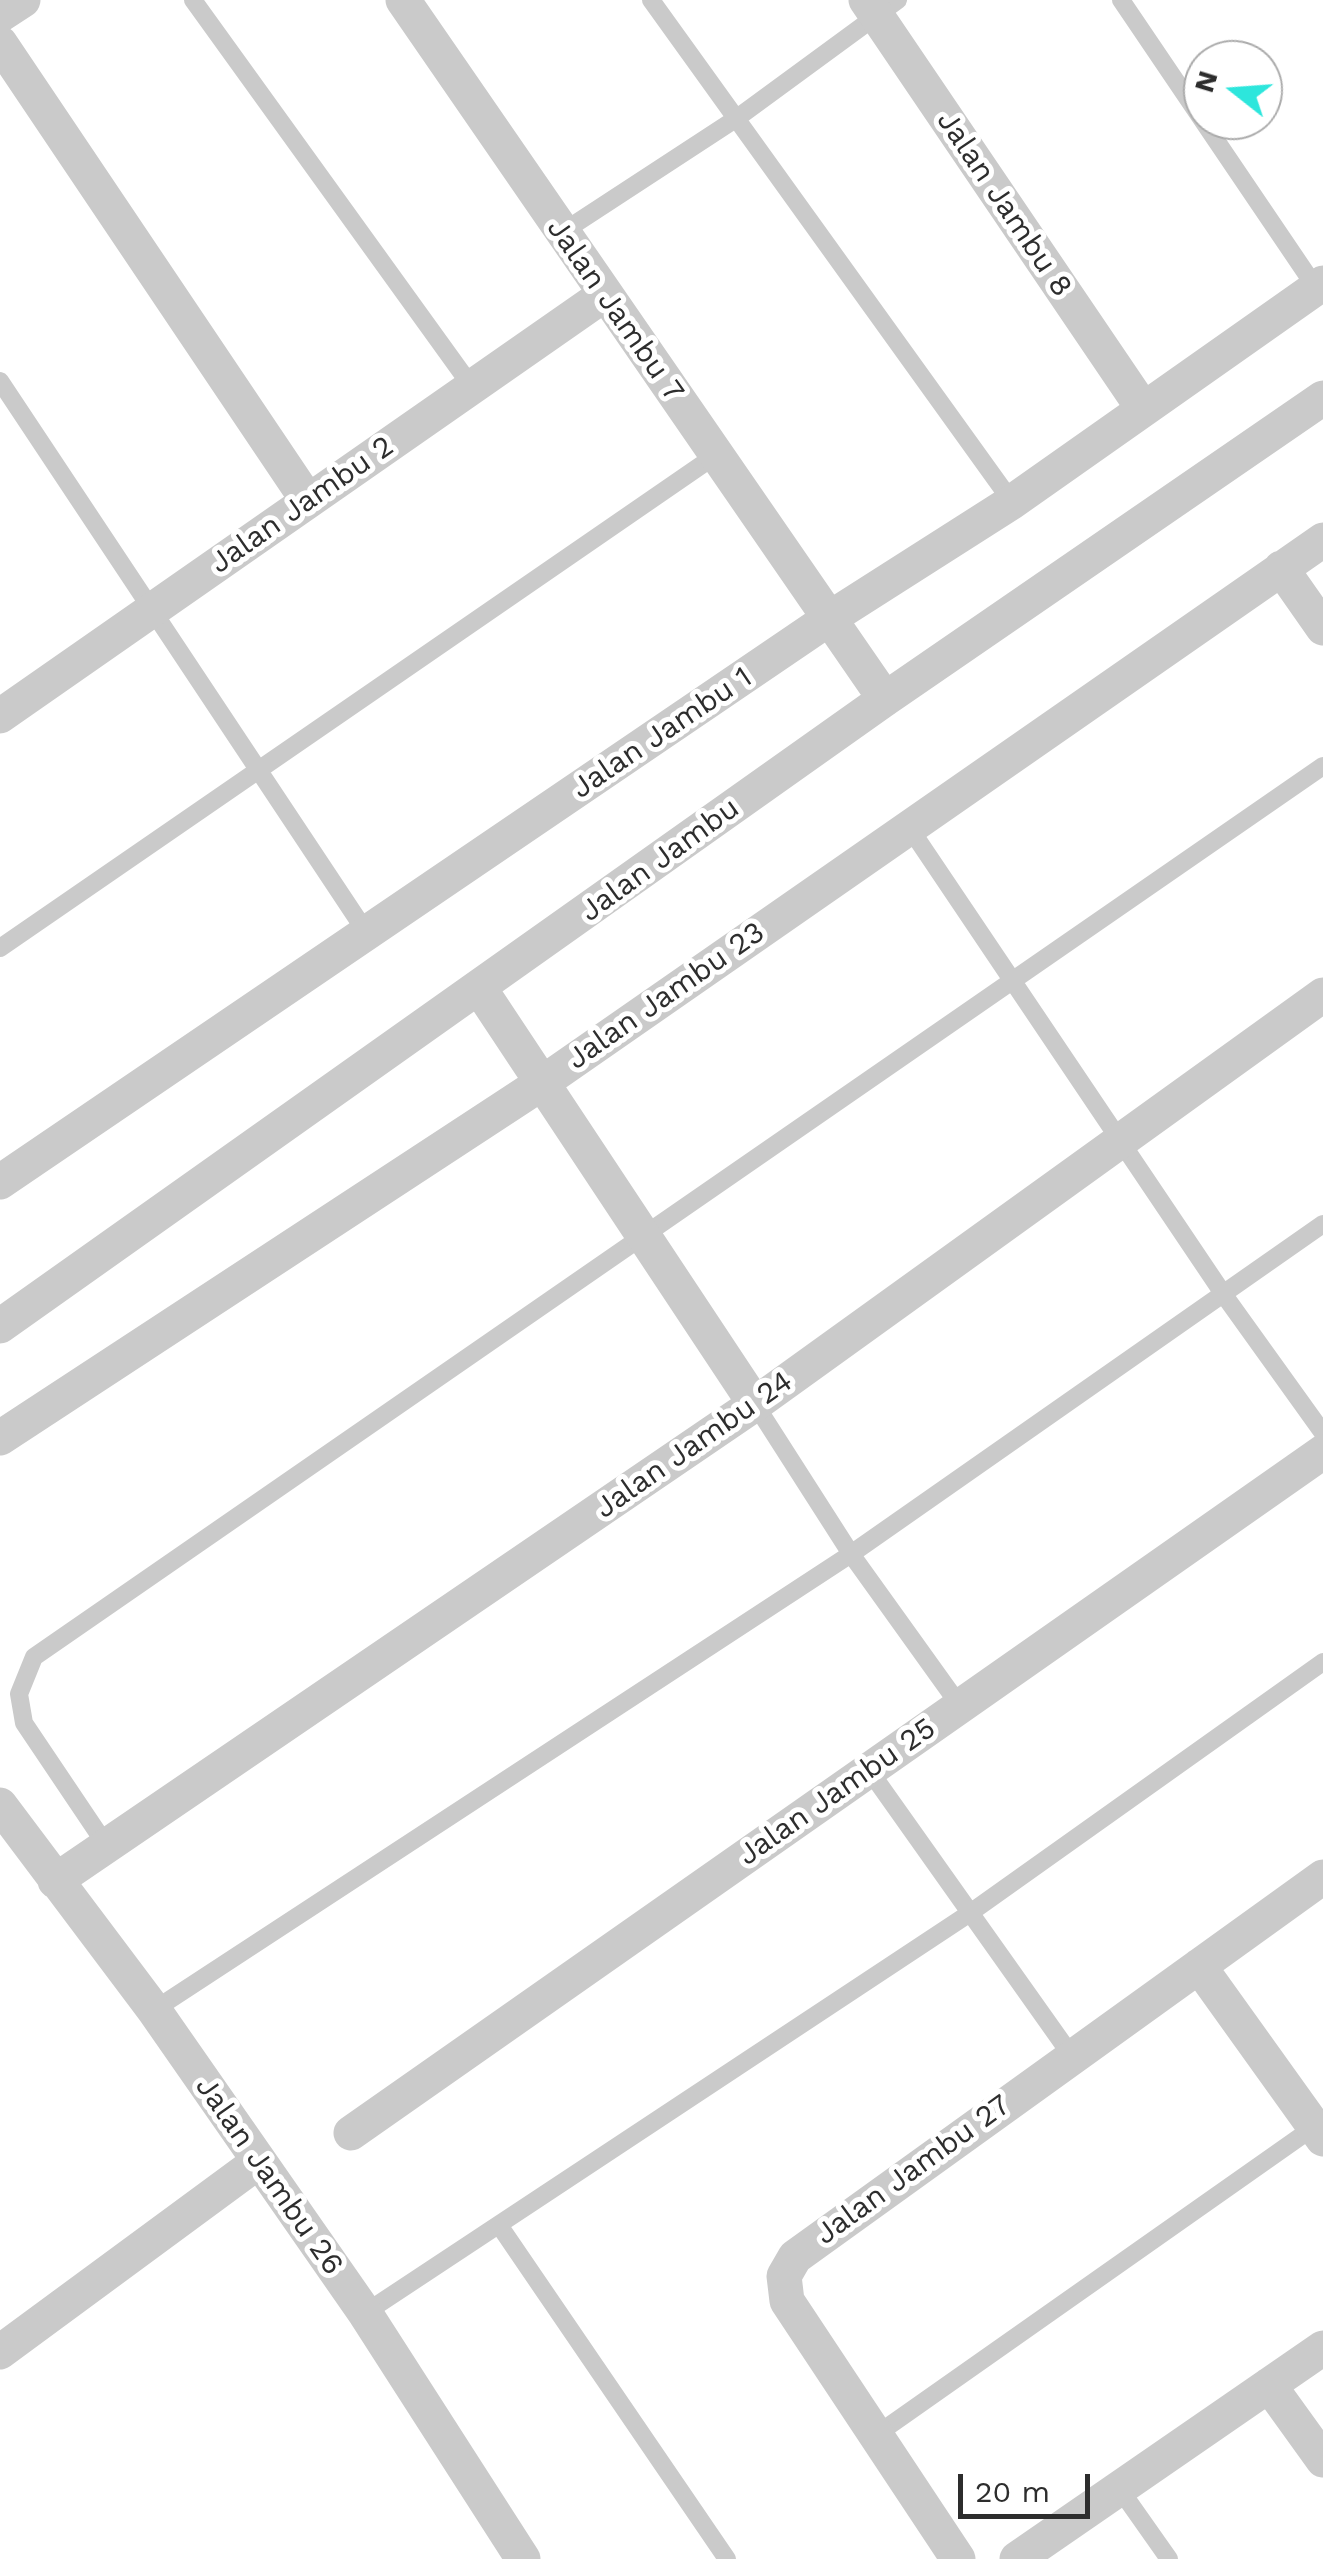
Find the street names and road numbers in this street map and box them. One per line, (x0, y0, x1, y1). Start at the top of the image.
street label: Jalan Jambu 8 (929, 104, 1079, 304)
street label: Jalan Jambu 7 (539, 212, 691, 408)
street label: Jalan Jambu 2 (203, 428, 401, 582)
street label: Jalan Jambu 1 (565, 659, 759, 807)
street label: Jalan Jambu (573, 790, 747, 930)
street label: Jalan Jambu 23 (560, 914, 772, 1078)
street label: Jalan Jambu 24 (588, 1363, 800, 1527)
street label: Jalan Jambu 25 (731, 1710, 943, 1874)
street label: Jalan Jambu 26 (187, 2070, 351, 2282)
street label: Jalan Jambu 27 (809, 2087, 1017, 2253)

